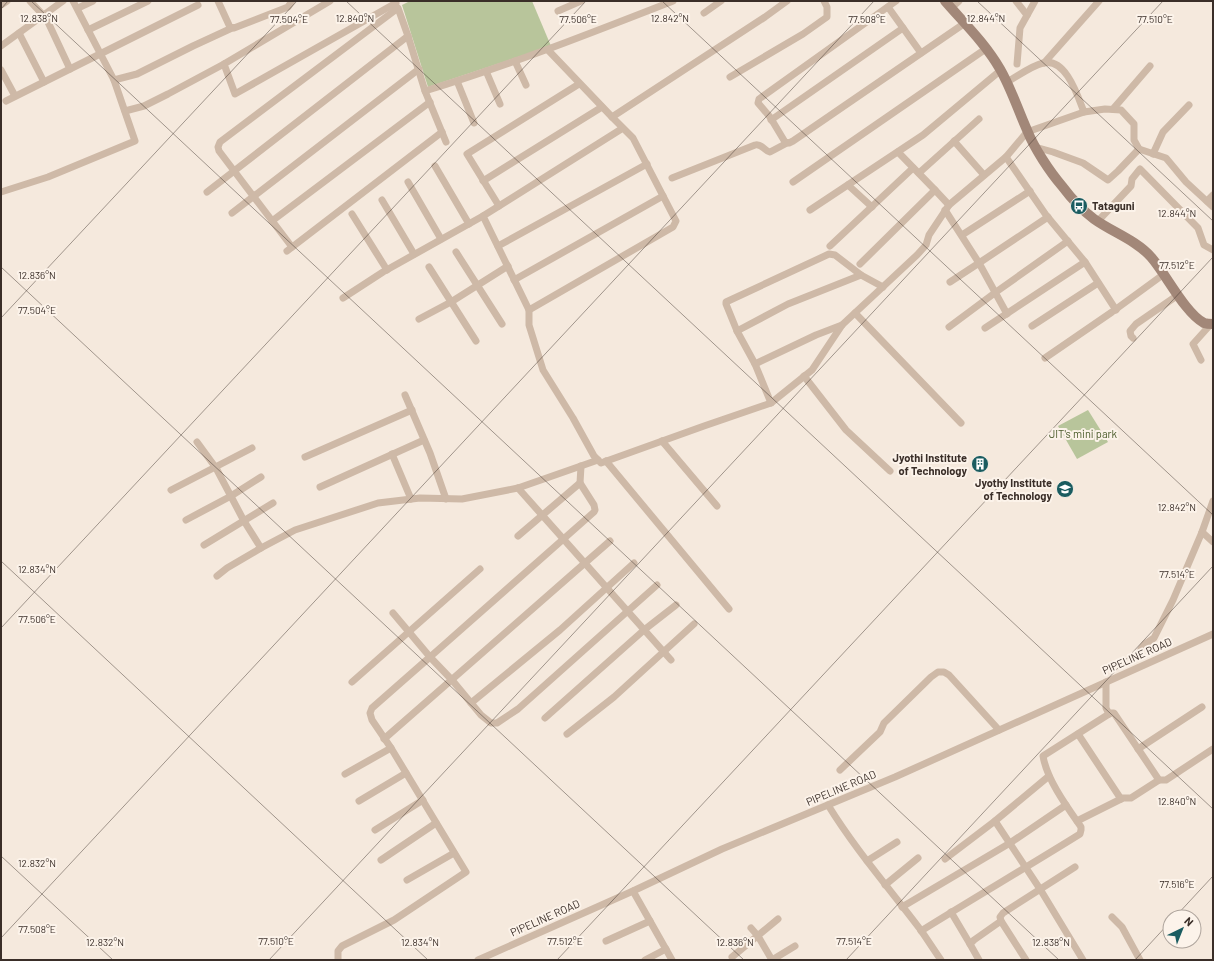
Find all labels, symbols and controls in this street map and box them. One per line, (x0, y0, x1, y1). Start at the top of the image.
text: 12.838°N (20, 12, 58, 24)
text: 12.840°N (336, 12, 374, 24)
text: 12.842°N (651, 12, 689, 24)
text: 12.844°N (967, 12, 1005, 24)
text: 77.504°E (270, 13, 308, 25)
text: 77.506°E (559, 13, 597, 25)
text: 77.508°E (848, 13, 886, 25)
text: 77.510°E (1137, 13, 1173, 25)
bus stop icon: Tataguni (1069, 196, 1089, 216)
place label: Tataguni (1092, 199, 1135, 212)
text: 12.844°N (1158, 207, 1196, 219)
text: 77.512°E (1159, 259, 1195, 271)
text: 12.836°N (18, 269, 56, 281)
text: 77.504°E (18, 304, 56, 316)
park label: JIT's mini park (1049, 427, 1118, 440)
place label: Jyothi Institute of Technology (893, 451, 967, 477)
building icon: Jyothi Institute of Technology (970, 454, 990, 474)
place label: Jyothy Institute of Technology (975, 476, 1052, 502)
school or university icon: Jyothy Institute of Technology (1055, 479, 1075, 499)
text: 12.842°N (1158, 501, 1196, 513)
text: 12.834°N (18, 563, 56, 575)
text: 77.514°E (1159, 568, 1195, 580)
text: 77.506°E (18, 613, 56, 625)
street label: PIPELINE ROAD (1100, 634, 1174, 677)
street label: PIPELINE ROAD (804, 767, 878, 808)
text: 12.840°N (1158, 795, 1196, 807)
text: 12.832°N (18, 857, 56, 869)
text: 77.516°E (1159, 878, 1195, 890)
street label: PIPELINE ROAD (508, 896, 582, 939)
north arrow (1162, 909, 1202, 949)
text: N (1182, 914, 1196, 929)
text: 77.508°E (18, 923, 56, 935)
text: 77.510°E (258, 935, 294, 947)
text: 77.512°E (547, 935, 583, 947)
text: 77.514°E (836, 935, 872, 947)
text: 12.832°N (86, 936, 124, 948)
text: 12.834°N (401, 936, 439, 948)
text: 12.836°N (716, 936, 754, 948)
text: 12.838°N (1032, 936, 1070, 948)

